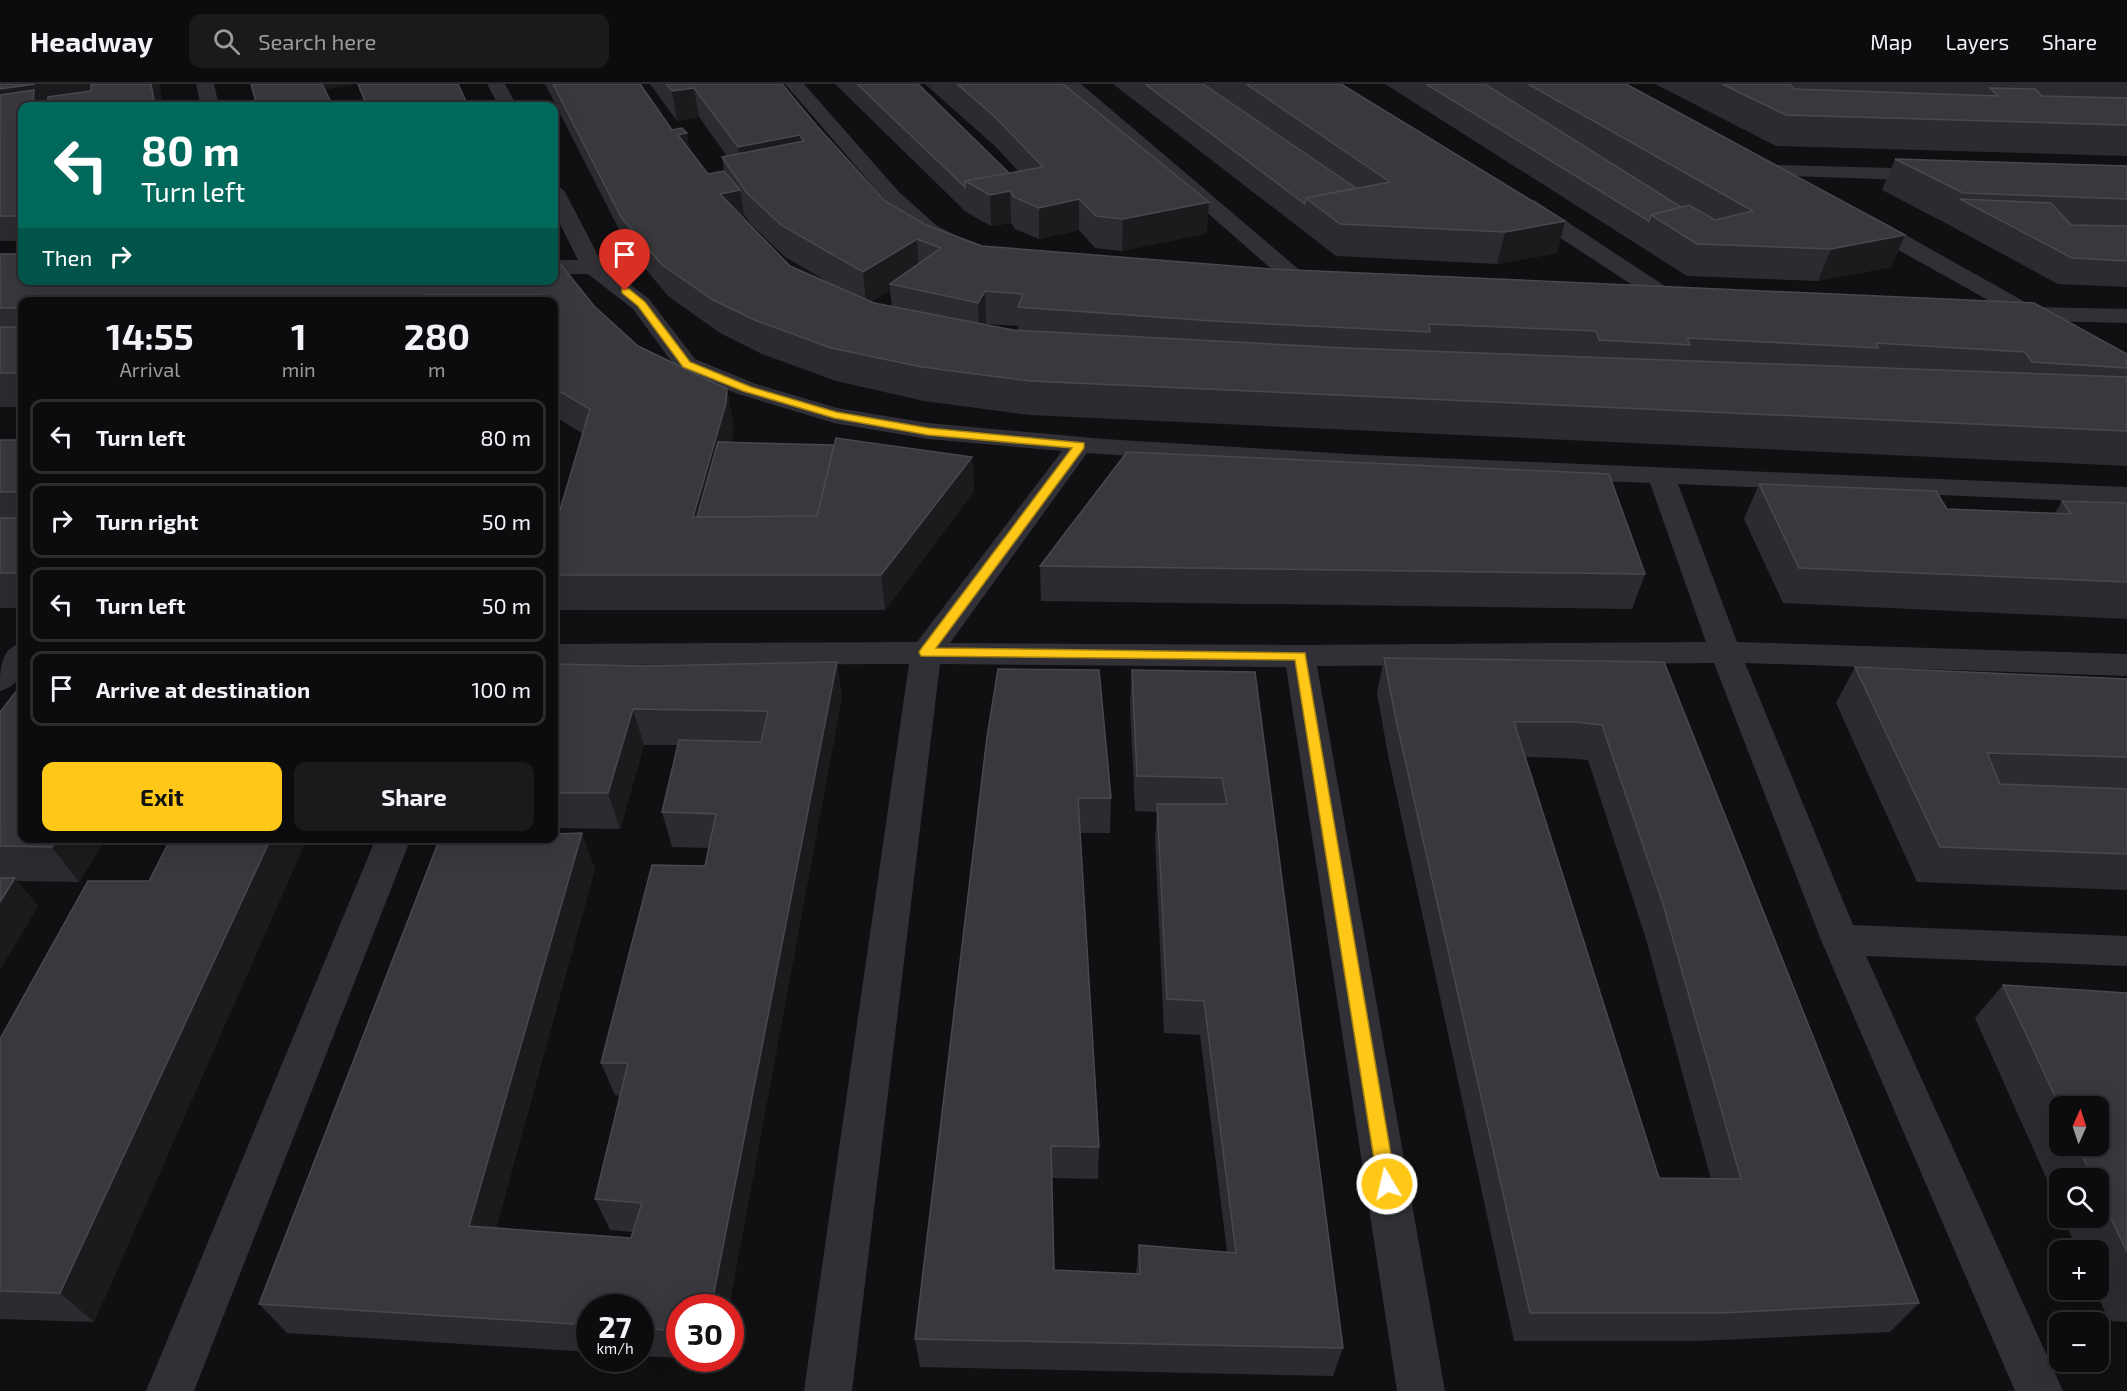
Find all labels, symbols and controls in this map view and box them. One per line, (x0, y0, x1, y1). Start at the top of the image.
search box (189, 14, 609, 68)
text: Headway (30, 24, 153, 58)
icon: search (210, 25, 243, 58)
text: Search here (258, 28, 376, 54)
text: Map (1870, 29, 1912, 54)
text: Layers (1945, 29, 2009, 54)
text: Share (2042, 29, 2097, 54)
text: 80 m (141, 124, 240, 174)
icon: left (42, 126, 120, 204)
text: Turn left (141, 175, 245, 207)
pin (599, 229, 650, 291)
icon: arrive (608, 238, 641, 271)
icon: right (104, 240, 137, 273)
text: Then (42, 244, 92, 270)
text: 14:55 (106, 314, 194, 357)
text: 1 (291, 314, 306, 357)
text: 280 (404, 314, 470, 357)
text: Arrival (119, 357, 180, 381)
text: min (282, 357, 316, 381)
text: m (428, 357, 446, 381)
icon: left (45, 420, 78, 453)
text: Turn left (96, 424, 185, 450)
text: 80 m (480, 424, 531, 450)
icon: right (45, 504, 78, 537)
text: Turn right (96, 508, 198, 534)
text: 50 m (482, 508, 531, 534)
icon: left (45, 588, 78, 621)
text: Turn left (96, 592, 185, 618)
text: 50 m (482, 592, 531, 618)
icon: arrive (45, 672, 78, 705)
text: Arrive at destination (96, 676, 310, 702)
text: 100 m (472, 676, 531, 702)
button: Exit (42, 762, 282, 831)
button: Share (294, 762, 534, 831)
north arrow (2049, 1096, 2109, 1156)
map controls (2049, 1096, 2109, 1372)
position arrow (1355, 1152, 1419, 1216)
button: search (2049, 1168, 2109, 1228)
button: + (2049, 1240, 2109, 1300)
speed limit sign: 30 (666, 1294, 744, 1372)
text: 27 (598, 1308, 632, 1344)
button: − (2049, 1312, 2109, 1372)
text: km/h (596, 1339, 634, 1357)

